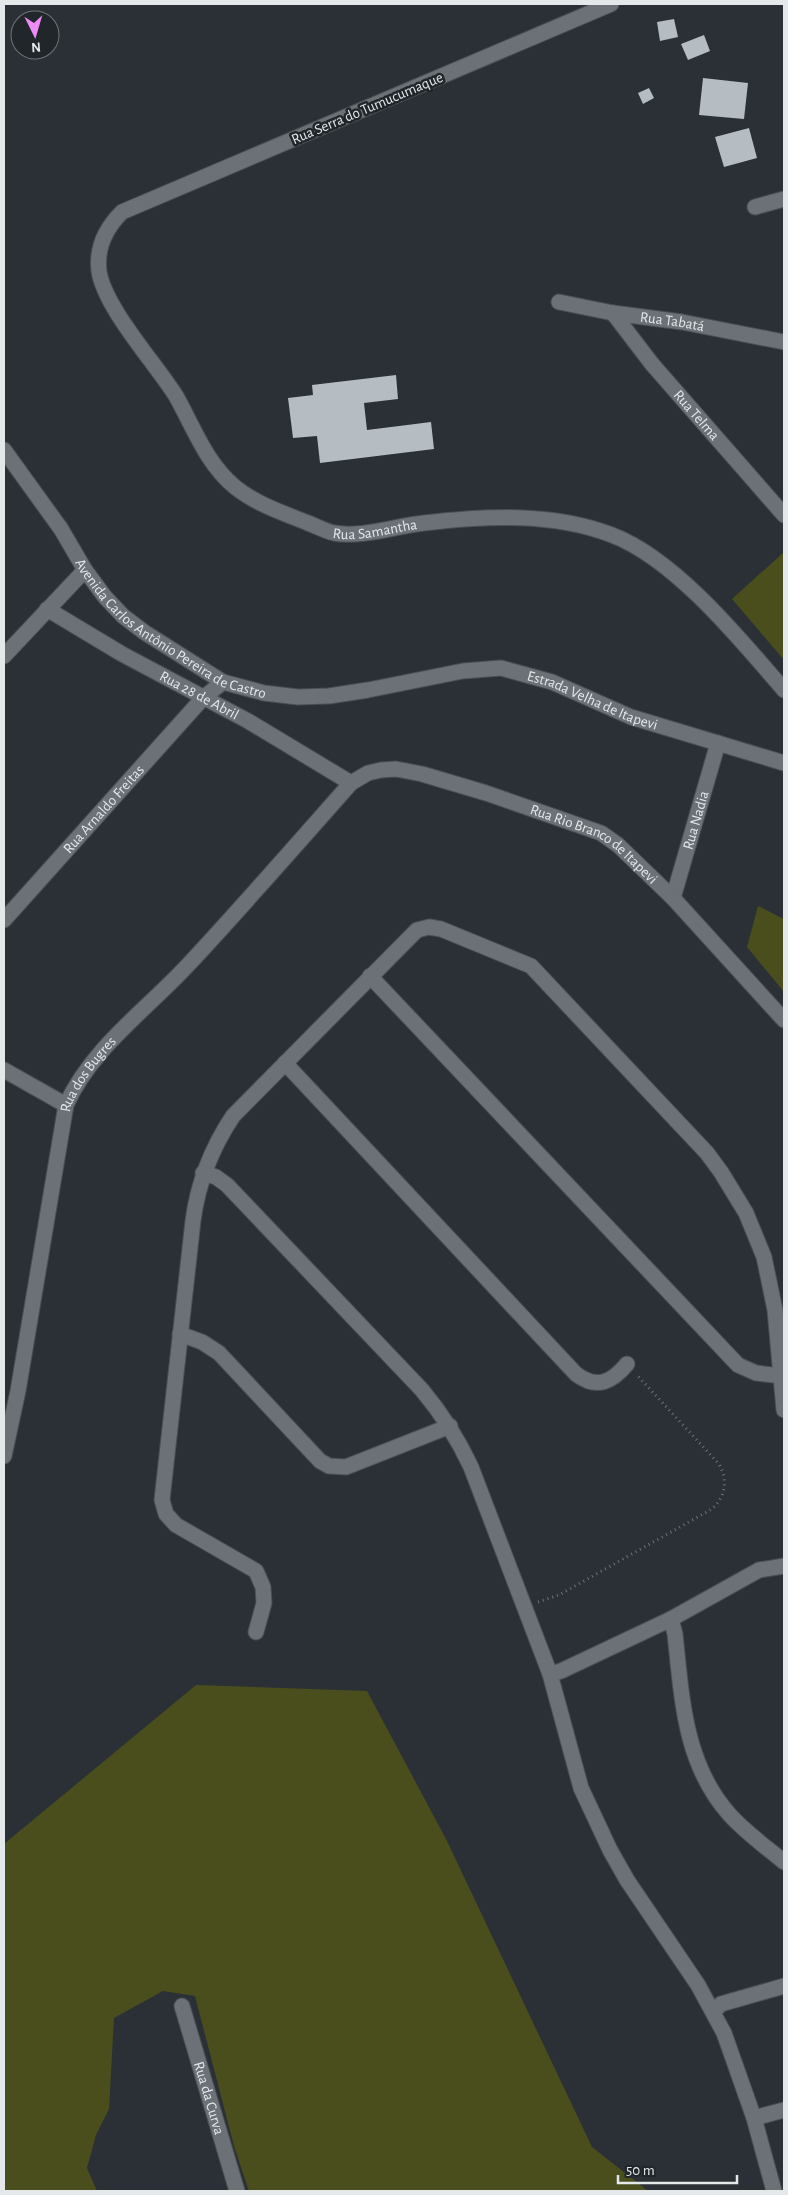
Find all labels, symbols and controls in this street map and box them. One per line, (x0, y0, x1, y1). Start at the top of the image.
north arrow (10, 10, 60, 60)
text: N (31, 40, 42, 54)
street label: Rua Serra do Tumucumaque (289, 70, 445, 147)
street label: Rua Tabatá (639, 310, 706, 334)
street label: Rua Telma (670, 387, 722, 443)
street label: Rua Samantha (332, 517, 418, 542)
street label: Avenida Carlos Antônio Pereira de Castro (72, 556, 268, 701)
street label: Rua 28 de Abril (157, 668, 241, 723)
street label: Estrada Velha de Itapevi (525, 669, 660, 733)
street label: Rua Arnaldo Freitas (60, 762, 147, 857)
street label: Rua Nadia (680, 789, 712, 851)
street label: Rua Rio Branco de Itapevi (528, 802, 660, 887)
street label: Rua dos Bugres (58, 1034, 119, 1113)
street label: Rua da Curva (191, 2060, 227, 2137)
scale bar (618, 2152, 737, 2184)
text: 50 m (626, 2163, 655, 2178)

